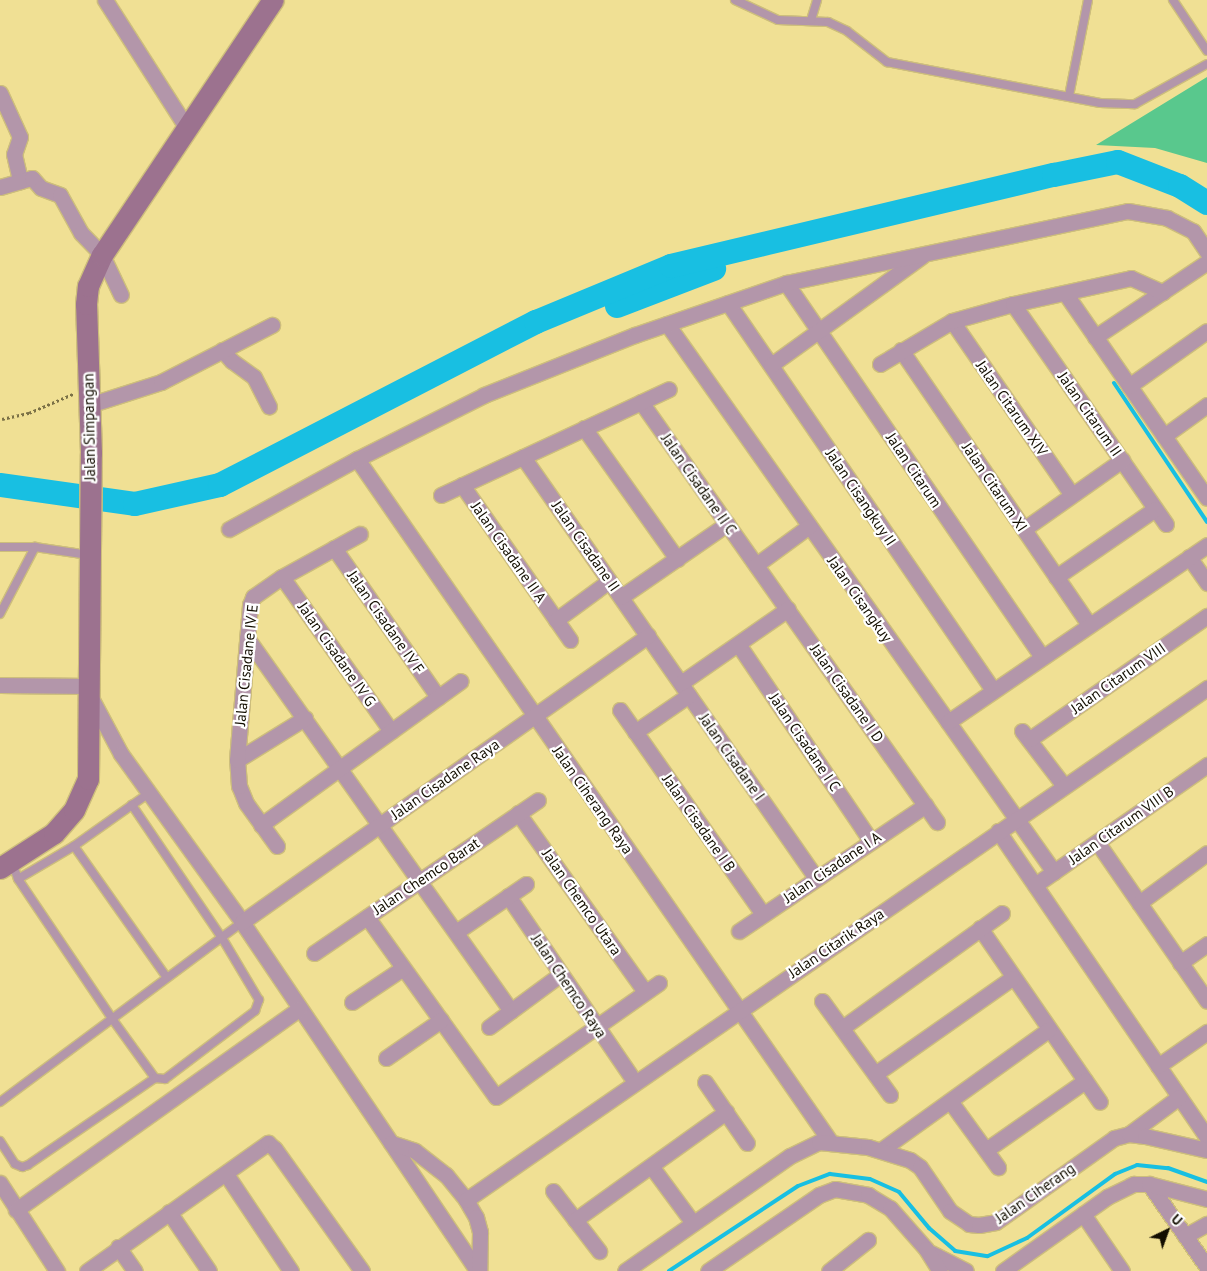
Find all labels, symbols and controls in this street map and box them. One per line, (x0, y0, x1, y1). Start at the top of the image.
street label: Jalan Citarum XIV (972, 357, 1052, 459)
street label: Jalan Citarum II (1054, 368, 1126, 460)
street label: Jalan Simpangan (79, 373, 99, 481)
street label: Jalan Citarum (882, 429, 946, 511)
street label: Jalan Cisadane II C (658, 430, 740, 538)
street label: Jalan Citarum XI (958, 439, 1032, 535)
street label: Jalan Cisangkuy II (822, 445, 900, 549)
street label: Jalan Cisadane II (548, 497, 624, 595)
street label: Jalan Cisadane II A (467, 498, 551, 606)
street label: Jalan Cisangkuy (824, 553, 896, 645)
street label: Jalan Cisadane IV F (344, 567, 428, 677)
street label: Jalan Cisadane IV G (294, 598, 380, 710)
street label: Jalan Cisadane IV E (231, 603, 261, 727)
street label: Jalan Citarum VIII (1067, 639, 1169, 717)
street label: Jalan Cisadane I D (806, 640, 888, 746)
street label: Jalan Cisadane I C (766, 690, 844, 794)
street label: Jalan Cisadane I (695, 710, 769, 804)
street label: Jalan Cisadane Raya (387, 735, 503, 823)
street label: Jalan Ciherang Raya (549, 743, 637, 857)
street label: Jalan Cisadane I B (659, 771, 739, 875)
street label: Jalan Citarum VIII B (1065, 782, 1177, 868)
street label: Jalan Cisadane I A (779, 827, 885, 907)
street label: Jalan Chemco Barat (369, 834, 483, 918)
street label: Jalan Chemco Utara (539, 845, 625, 959)
street label: Jalan Citarik Raya (785, 904, 887, 982)
street label: Jalan Chemco Raya (528, 931, 610, 1041)
street label: Jalan Ciherang (992, 1159, 1078, 1227)
north arrow (1142, 1206, 1192, 1256)
text: U (1168, 1210, 1186, 1229)

